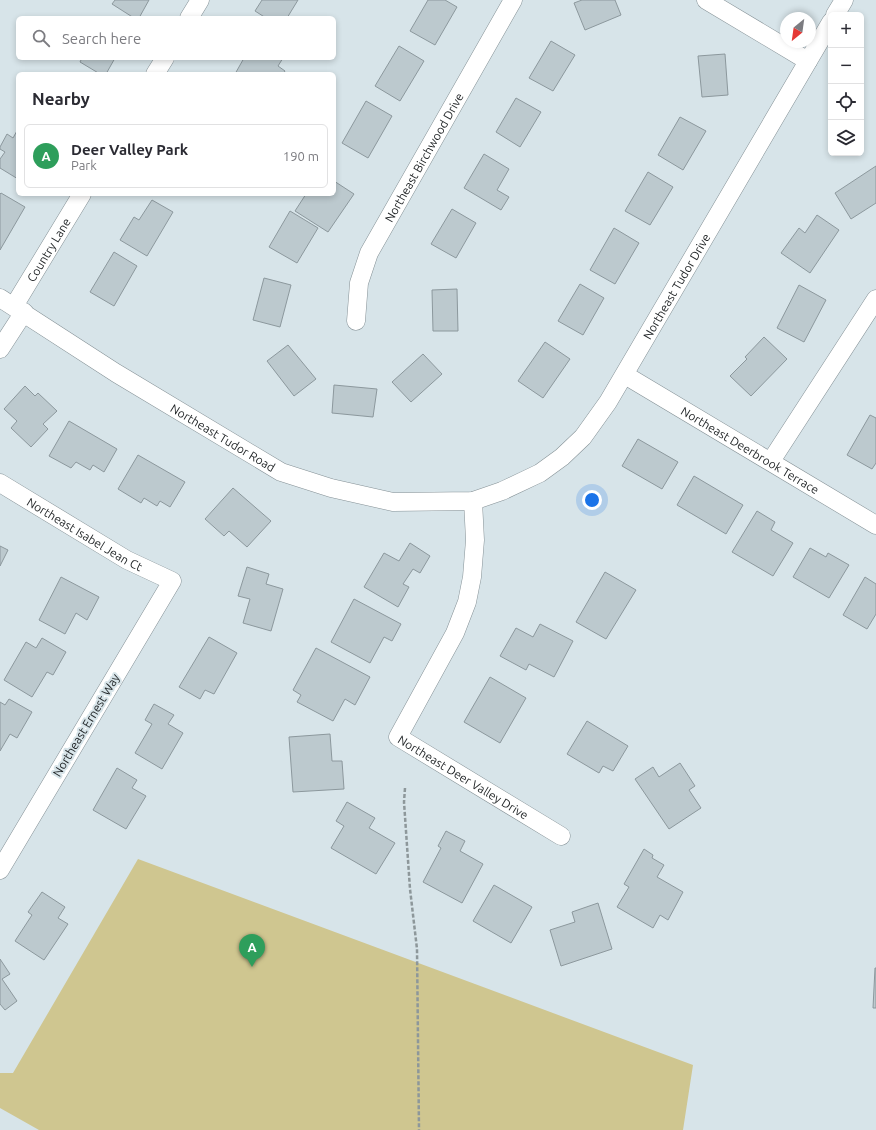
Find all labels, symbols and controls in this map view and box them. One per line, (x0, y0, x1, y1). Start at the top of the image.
north arrow (780, 12, 816, 48)
map controls (828, 12, 864, 156)
button: + (828, 12, 864, 48)
search box (16, 16, 336, 60)
icon: search (30, 27, 52, 49)
text: Search here (62, 30, 141, 47)
button: − (828, 48, 864, 84)
button: locate (828, 84, 864, 120)
text: Nearby (32, 89, 90, 108)
street label: Northeast Birchwood Drive (382, 90, 465, 224)
button: layers (828, 120, 864, 156)
text: Deer Valley Park (71, 141, 188, 158)
text: A (41, 149, 51, 163)
text: 190 m (283, 149, 319, 163)
text: Park (71, 158, 97, 172)
street label: Country Lane (24, 215, 72, 284)
street label: Northeast Tudor Drive (640, 231, 712, 341)
street label: Northeast Tudor Road (168, 401, 278, 474)
street label: Northeast Deerbrook Terrace (679, 404, 822, 496)
your location (582, 490, 602, 510)
street label: Northeast Isabel Jean Ct (25, 495, 145, 573)
street label: Northeast Ernest Way (50, 671, 122, 779)
street label: Northeast Deer Valley Drive (396, 732, 531, 821)
pin: A (239, 934, 265, 967)

